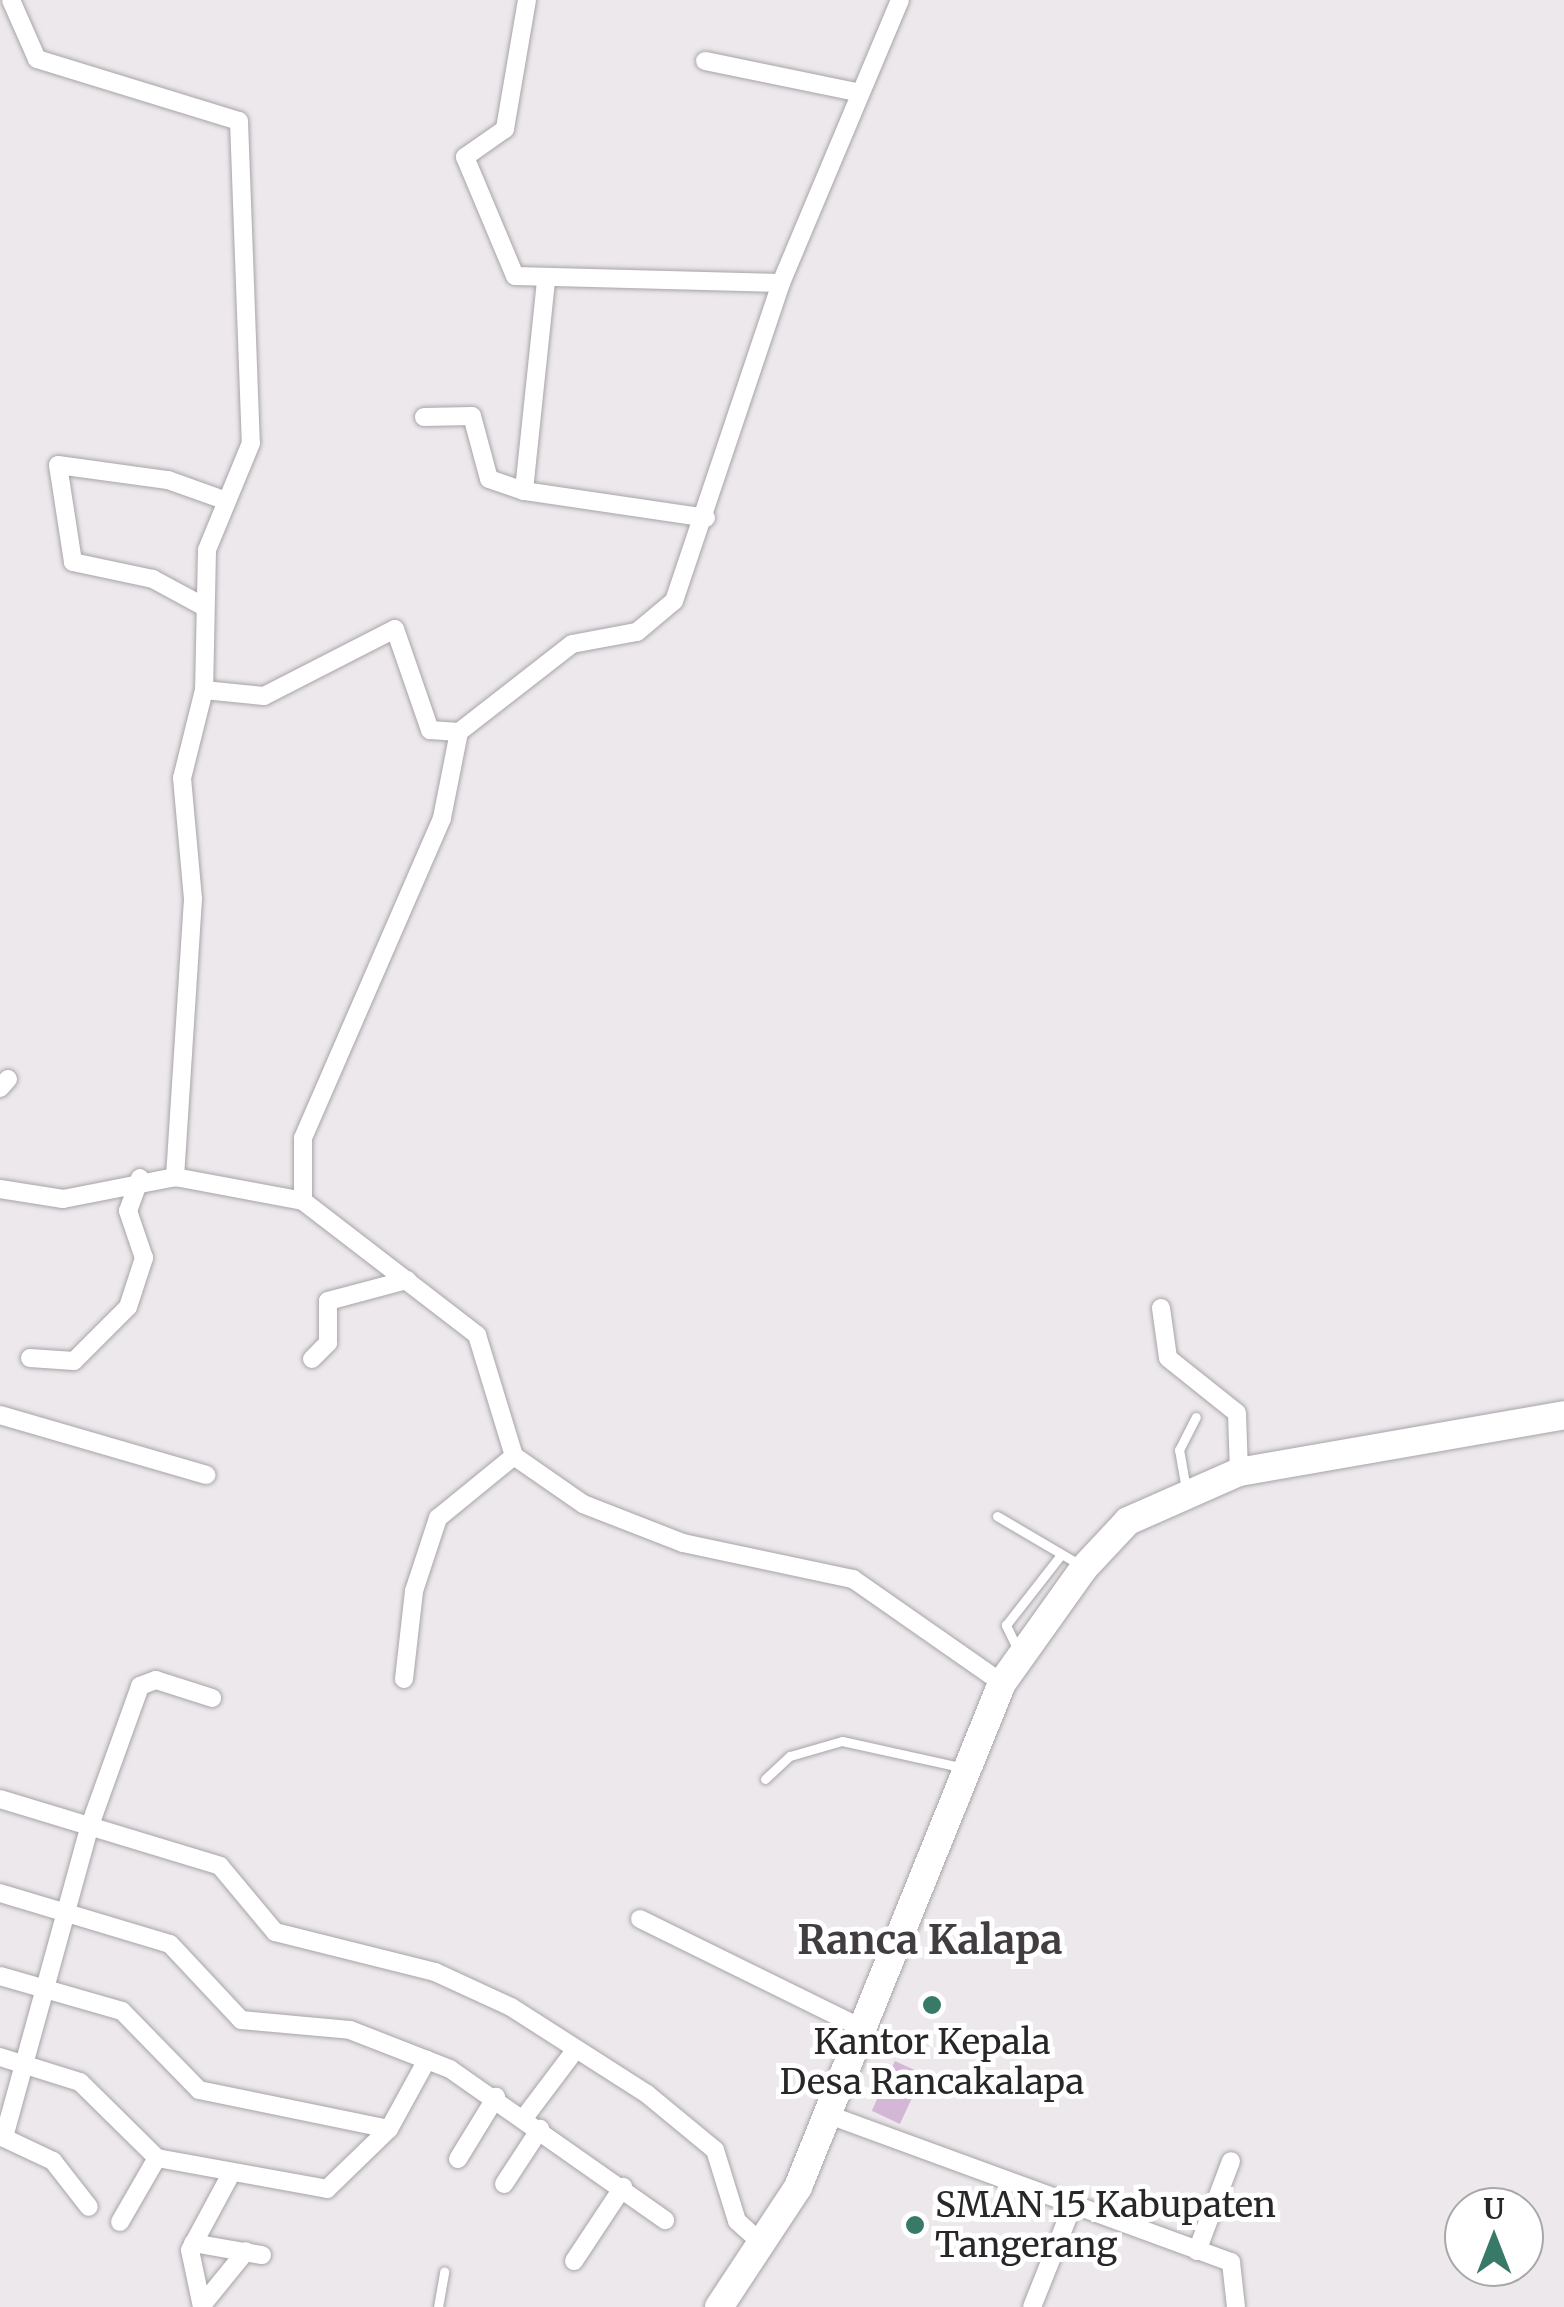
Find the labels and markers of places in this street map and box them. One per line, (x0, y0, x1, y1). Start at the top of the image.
marker: Kantor Kepala Desa Rancakalapa (921, 1994, 943, 2016)
place label: Kantor Kepala Desa Rancakalapa (780, 2021, 1084, 2103)
place label: SMAN 15 Kabupaten Tangerang (935, 2184, 1276, 2266)
marker: SMAN 15 Kabupaten Tangerang (904, 2214, 926, 2236)

